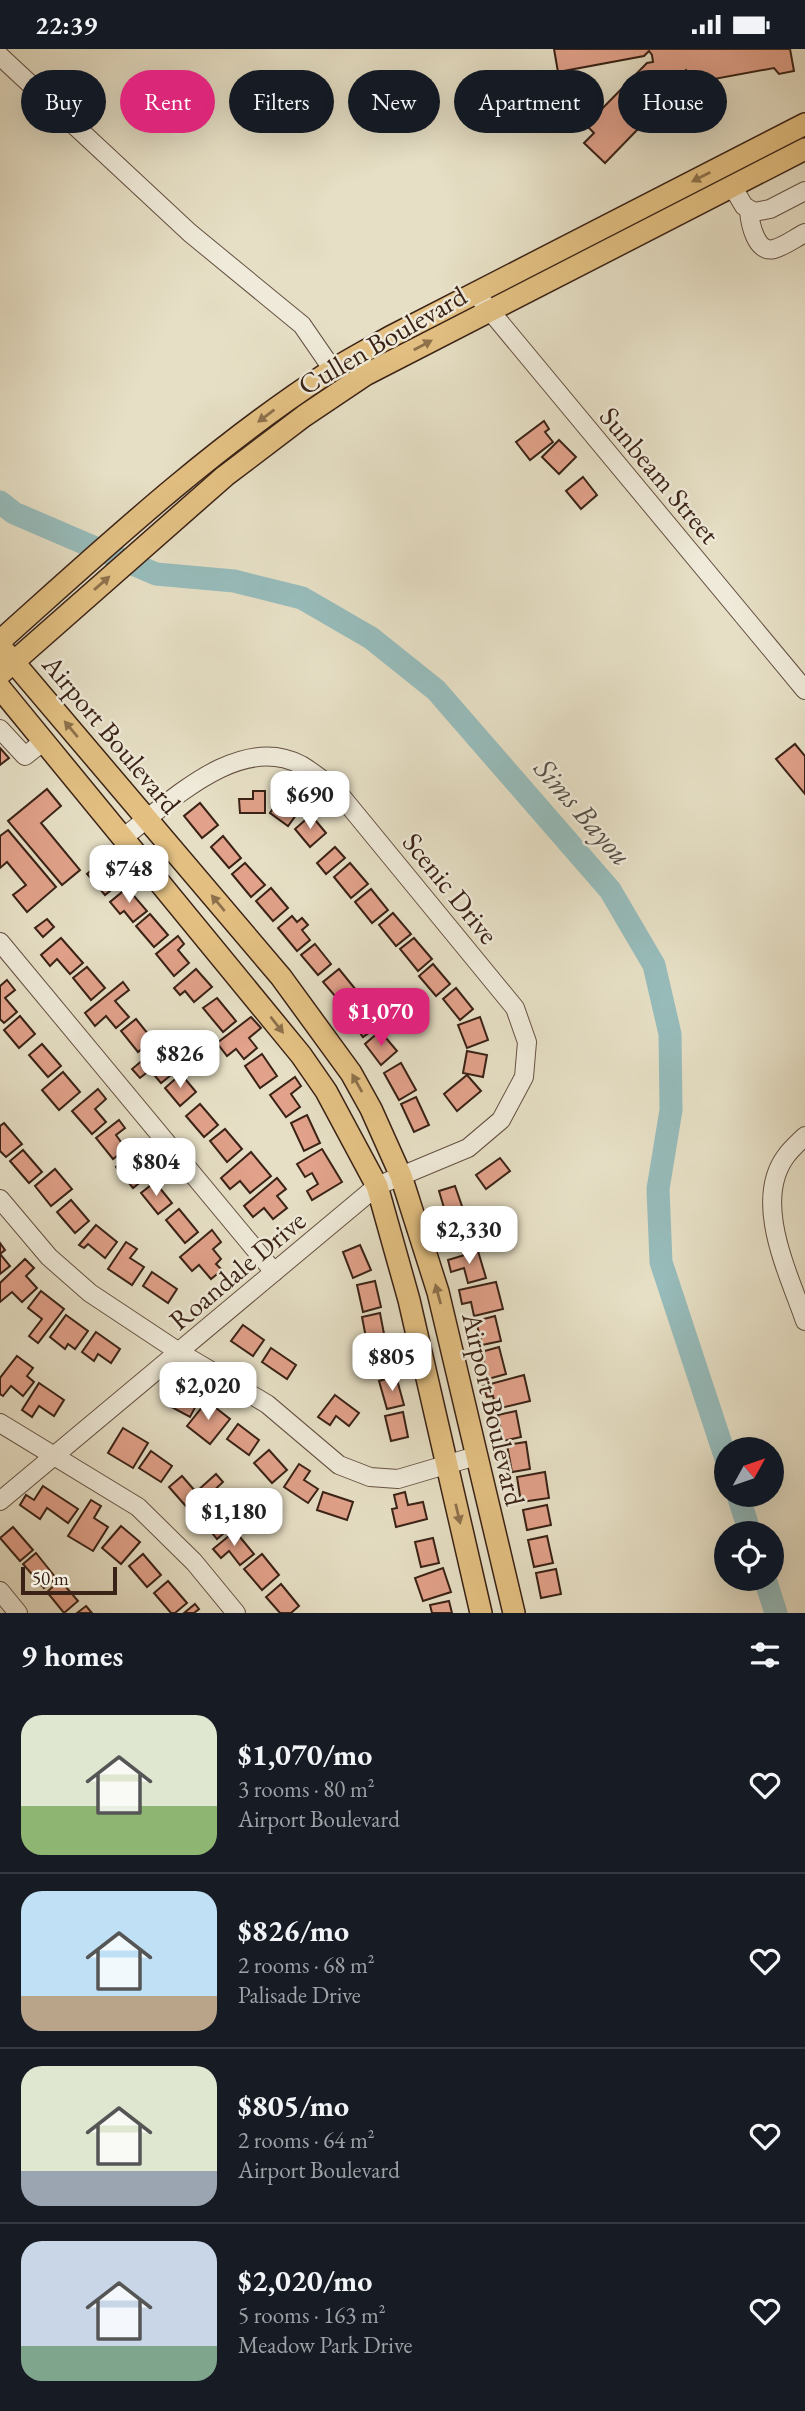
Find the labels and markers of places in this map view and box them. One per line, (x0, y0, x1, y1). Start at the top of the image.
pin: $690 (269, 771, 351, 831)
pin: $748 (88, 845, 170, 905)
pin: $1,070 (324, 989, 438, 1048)
pin: $826 (139, 1031, 221, 1090)
pin: $804 (115, 1139, 197, 1198)
pin: $2,330 (412, 1207, 526, 1266)
pin: $805 (351, 1333, 433, 1393)
pin: $2,020 (151, 1363, 265, 1422)
pin: $1,180 (177, 1489, 291, 1548)

